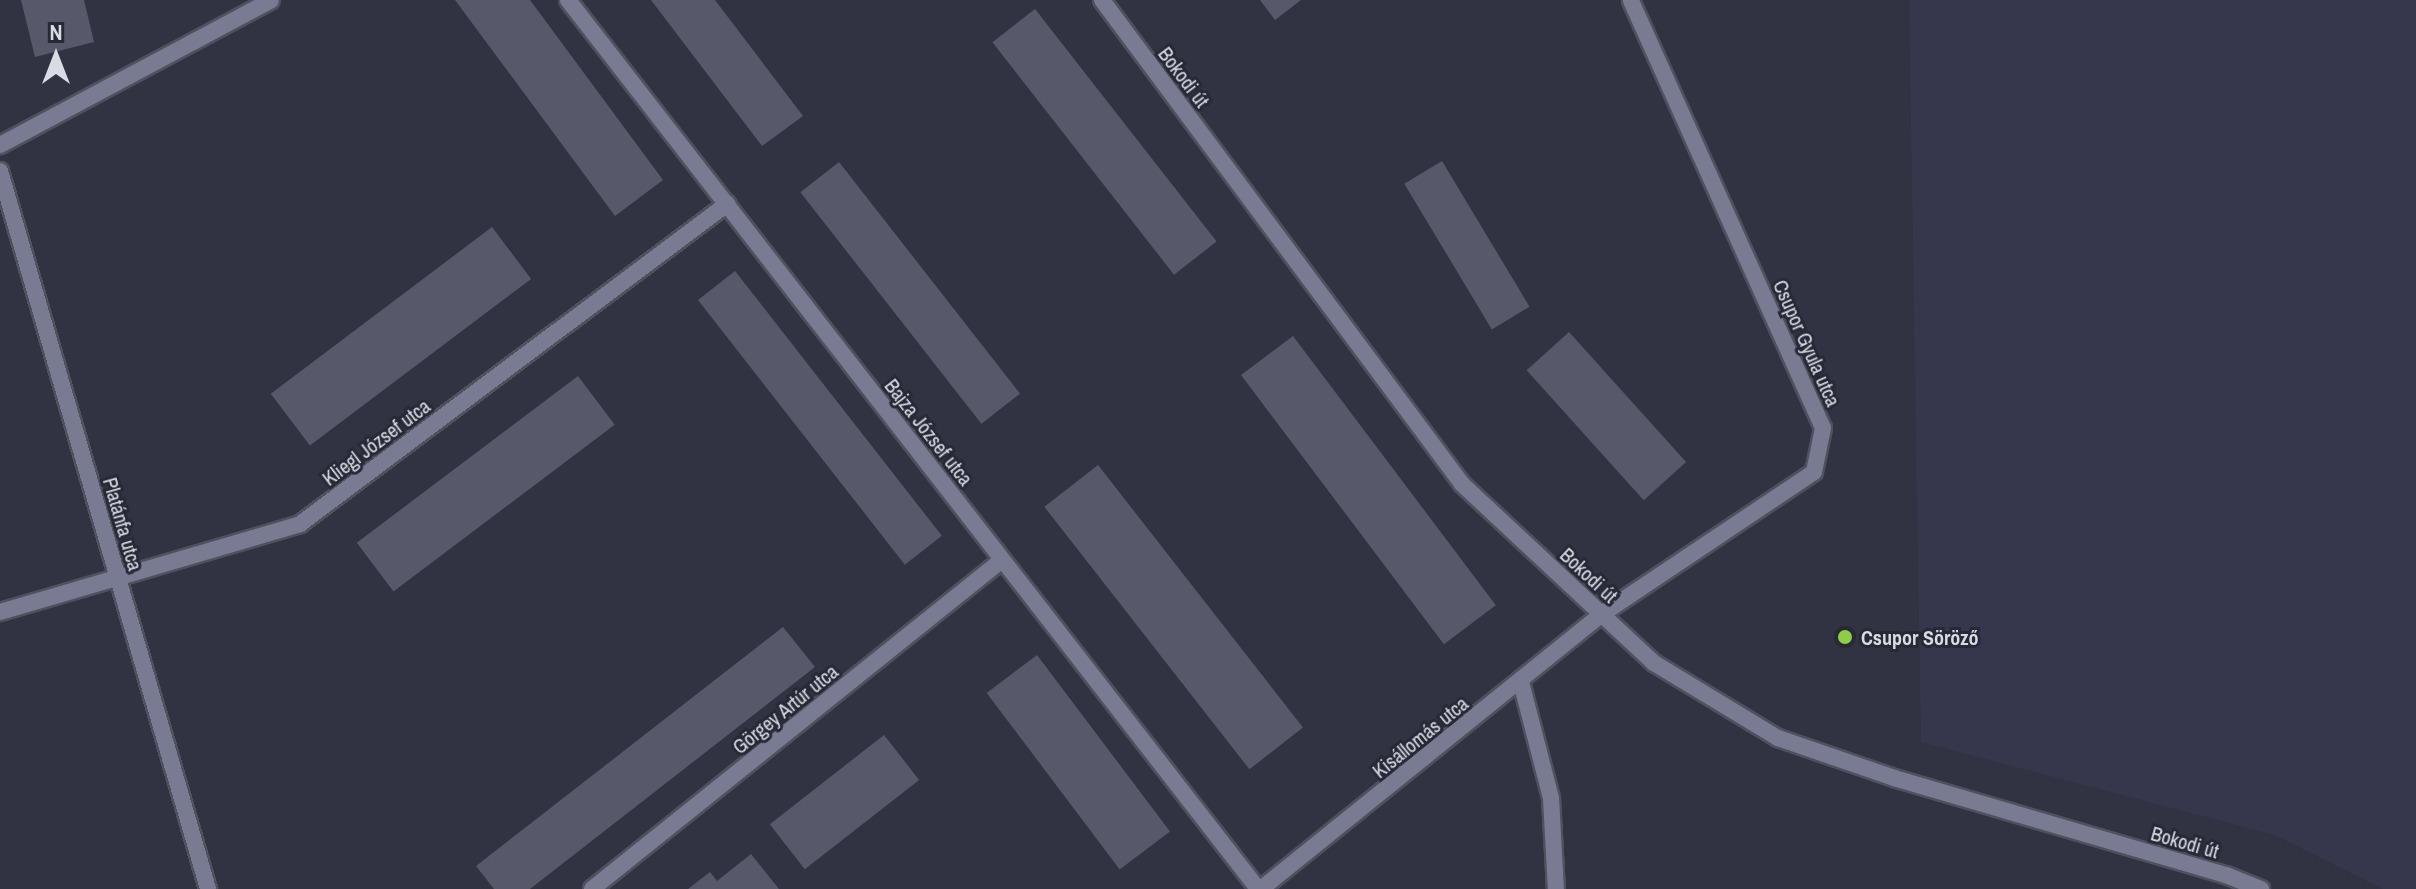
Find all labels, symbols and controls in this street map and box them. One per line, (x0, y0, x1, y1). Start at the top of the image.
north arrow (16, 16, 96, 96)
text: N (49, 17, 63, 47)
street label: Bokodi út (1154, 42, 1214, 112)
street label: Csupor Gyula utca (1768, 276, 1846, 410)
street label: Bajza József utca (880, 374, 978, 490)
street label: Kliegl József utca (317, 394, 435, 490)
street label: Platánfa utca (98, 475, 148, 573)
street label: Bokodi út (1555, 543, 1623, 607)
place label: Csupor Söröző (1861, 625, 1979, 649)
marker: Csupor Söröző (1836, 628, 1854, 646)
street label: Görgey Artúr utca (727, 659, 843, 759)
street label: Kisállomás utca (1367, 691, 1473, 783)
street label: Bokodi út (2148, 821, 2222, 863)

